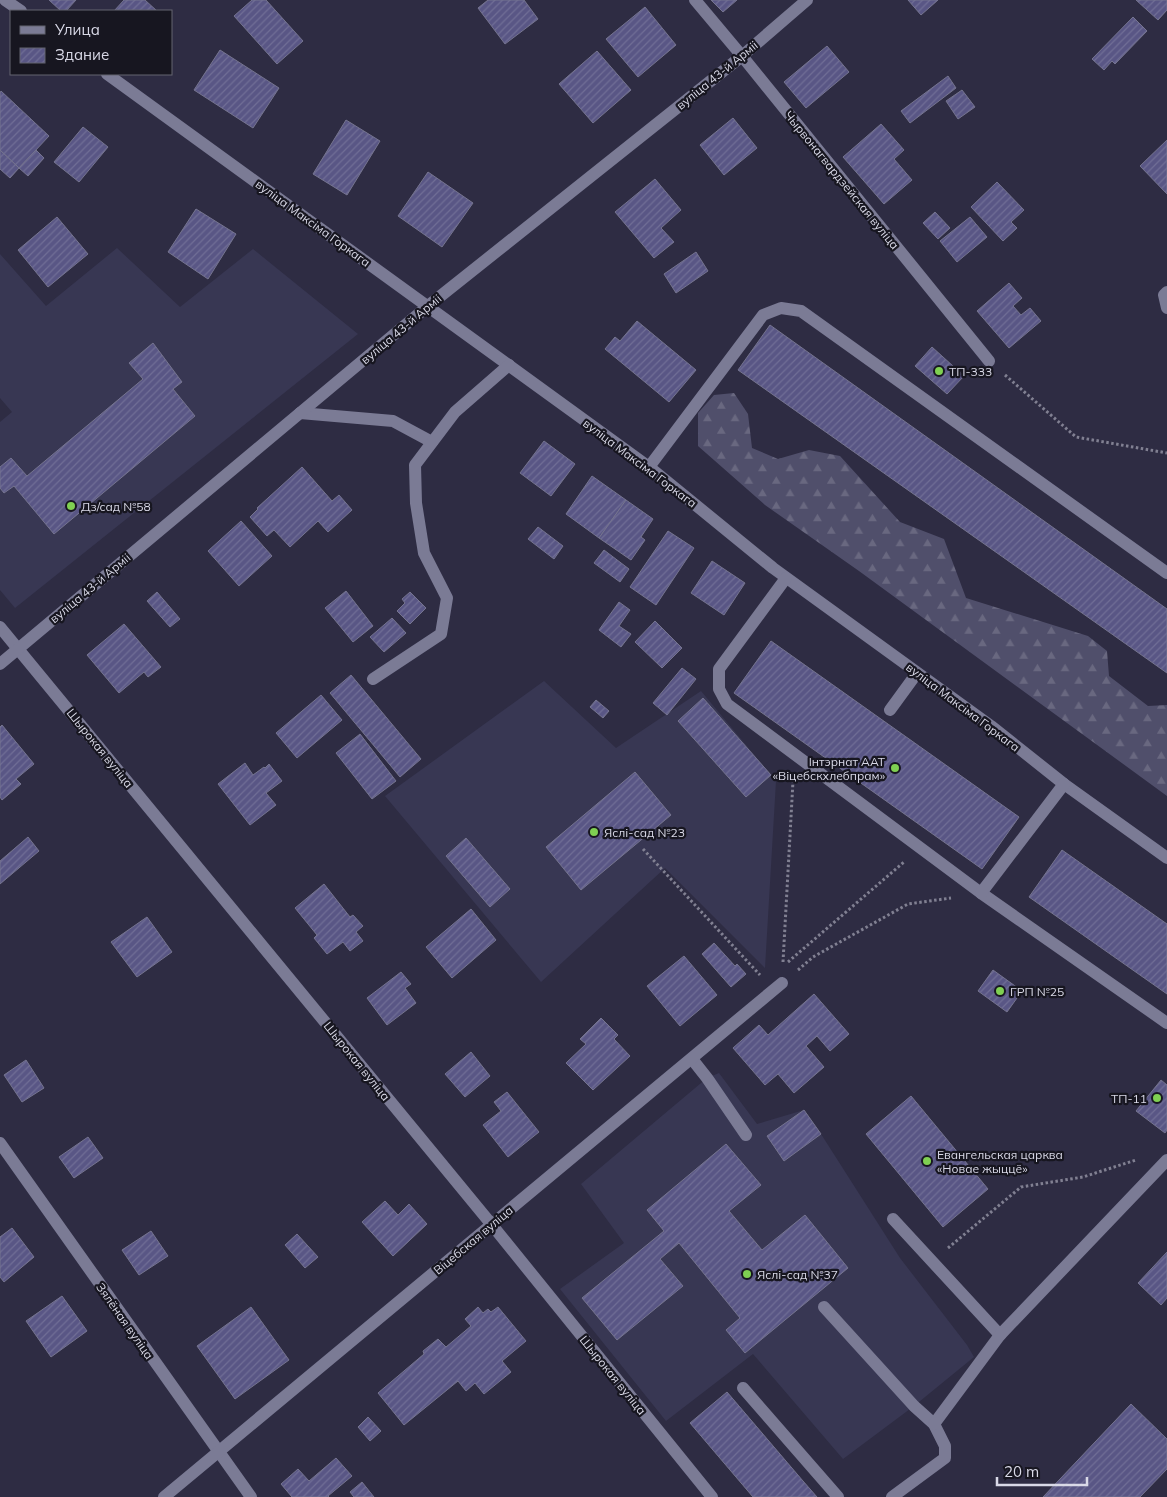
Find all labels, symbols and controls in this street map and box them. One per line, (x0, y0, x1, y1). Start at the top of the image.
legend (10, 10, 172, 75)
text: Улица (54, 20, 100, 39)
street label: вуліца 43-й Арміі (673, 37, 761, 112)
text: Здание (55, 45, 109, 64)
street label: Чырвонагвардзейская вуліца (782, 108, 902, 252)
street label: вуліца Максіма Горкага (253, 176, 373, 270)
street label: вуліца 43-й Арміі (358, 291, 444, 367)
place label: ТП-333 (949, 364, 992, 379)
marker: ТП-333 (933, 365, 945, 377)
street label: вуліца Максіма Горкага (580, 415, 700, 511)
place label: Дз/сад №58 (81, 499, 151, 514)
marker: Дз/сад №58 (65, 500, 77, 512)
street label: вуліца 43-й Арміі (47, 550, 133, 626)
street label: вуліца Максіма Горкага (903, 659, 1023, 755)
street label: Шырокая вуліца (64, 706, 136, 790)
place label: Інтэрнат ААТ «Віцебскхлебпрам» (773, 754, 886, 783)
marker: Інтэрнат ААТ «Віцебскхлебпрам» (889, 762, 901, 774)
place label: Яслі-сад №23 (604, 825, 685, 840)
marker: Яслі-сад №23 (588, 826, 600, 838)
place label: ГРП №25 (1010, 984, 1064, 999)
marker: ГРП №25 (994, 985, 1006, 997)
street label: Шырокая вуліца (321, 1019, 393, 1103)
place label: ТП-11 (1111, 1091, 1147, 1106)
marker: ТП-11 (1151, 1092, 1163, 1104)
place label: Евангельская царква «Новае жыццё» (937, 1147, 1063, 1176)
marker: Евангельская царква «Новае жыццё» (921, 1155, 933, 1167)
street label: Віцебская вуліца (430, 1202, 516, 1278)
place label: Яслі-сад №37 (757, 1267, 838, 1282)
marker: Яслі-сад №37 (741, 1268, 753, 1280)
street label: Зялёная вуліца (93, 1280, 157, 1362)
street label: Шырокая вуліца (577, 1333, 649, 1417)
scale bar (997, 1454, 1087, 1486)
text: 20 m (1004, 1462, 1039, 1481)

